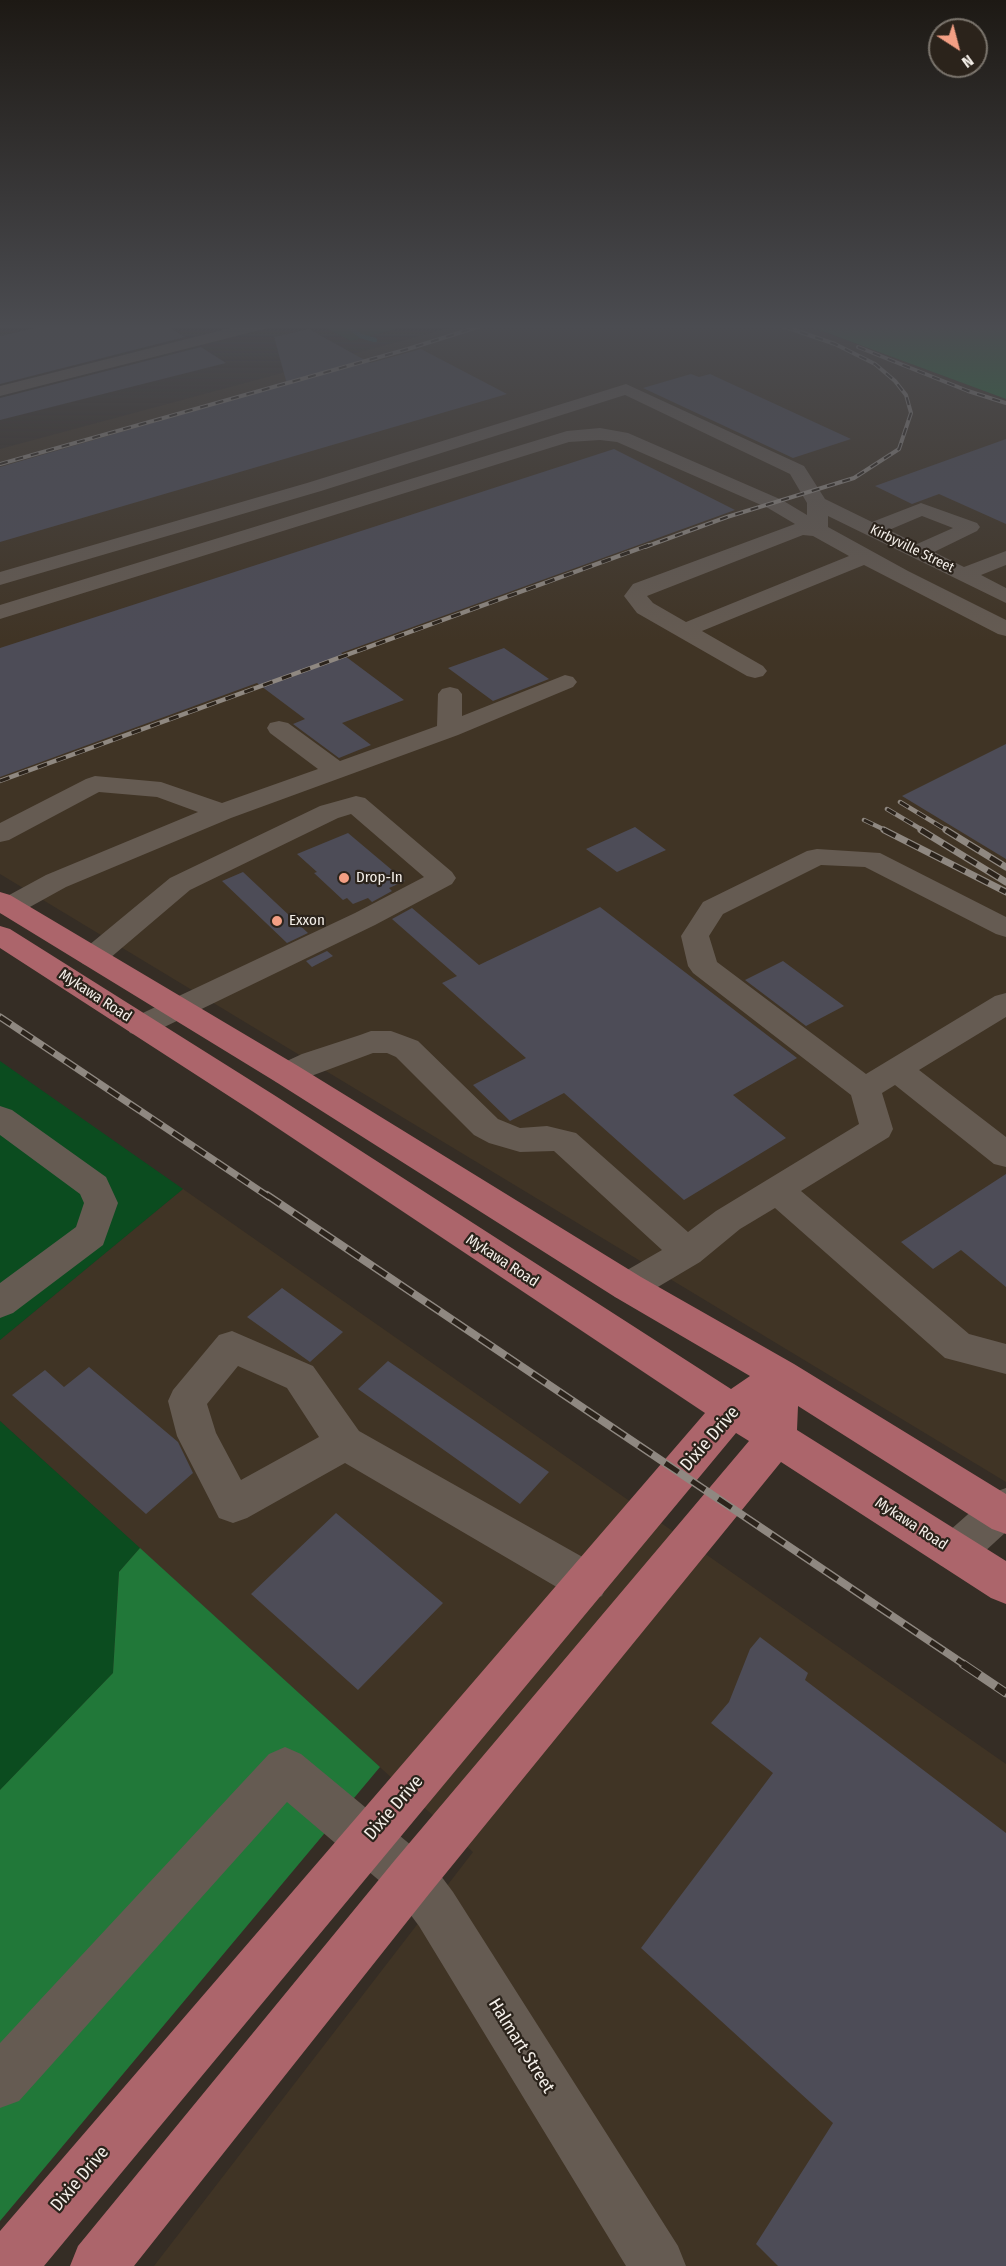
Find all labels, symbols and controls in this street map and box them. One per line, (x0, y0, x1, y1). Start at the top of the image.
north arrow (928, 18, 988, 78)
text: N (958, 51, 977, 72)
street label: Kirbyville Street (867, 521, 957, 577)
place label: Drop-In (356, 869, 403, 887)
marker: Drop-In (337, 871, 351, 885)
place label: Exxon (289, 912, 325, 930)
marker: Exxon (270, 914, 284, 928)
street label: Mykawa Road (55, 966, 135, 1026)
street label: Mykawa Road (462, 1231, 542, 1291)
street label: Dixie Drive (676, 1402, 744, 1476)
street label: Mykawa Road (871, 1494, 951, 1554)
street label: Dixie Drive (360, 1771, 428, 1845)
street label: Halmart Street (483, 1995, 559, 2097)
street label: Dixie Drive (46, 2142, 114, 2216)

